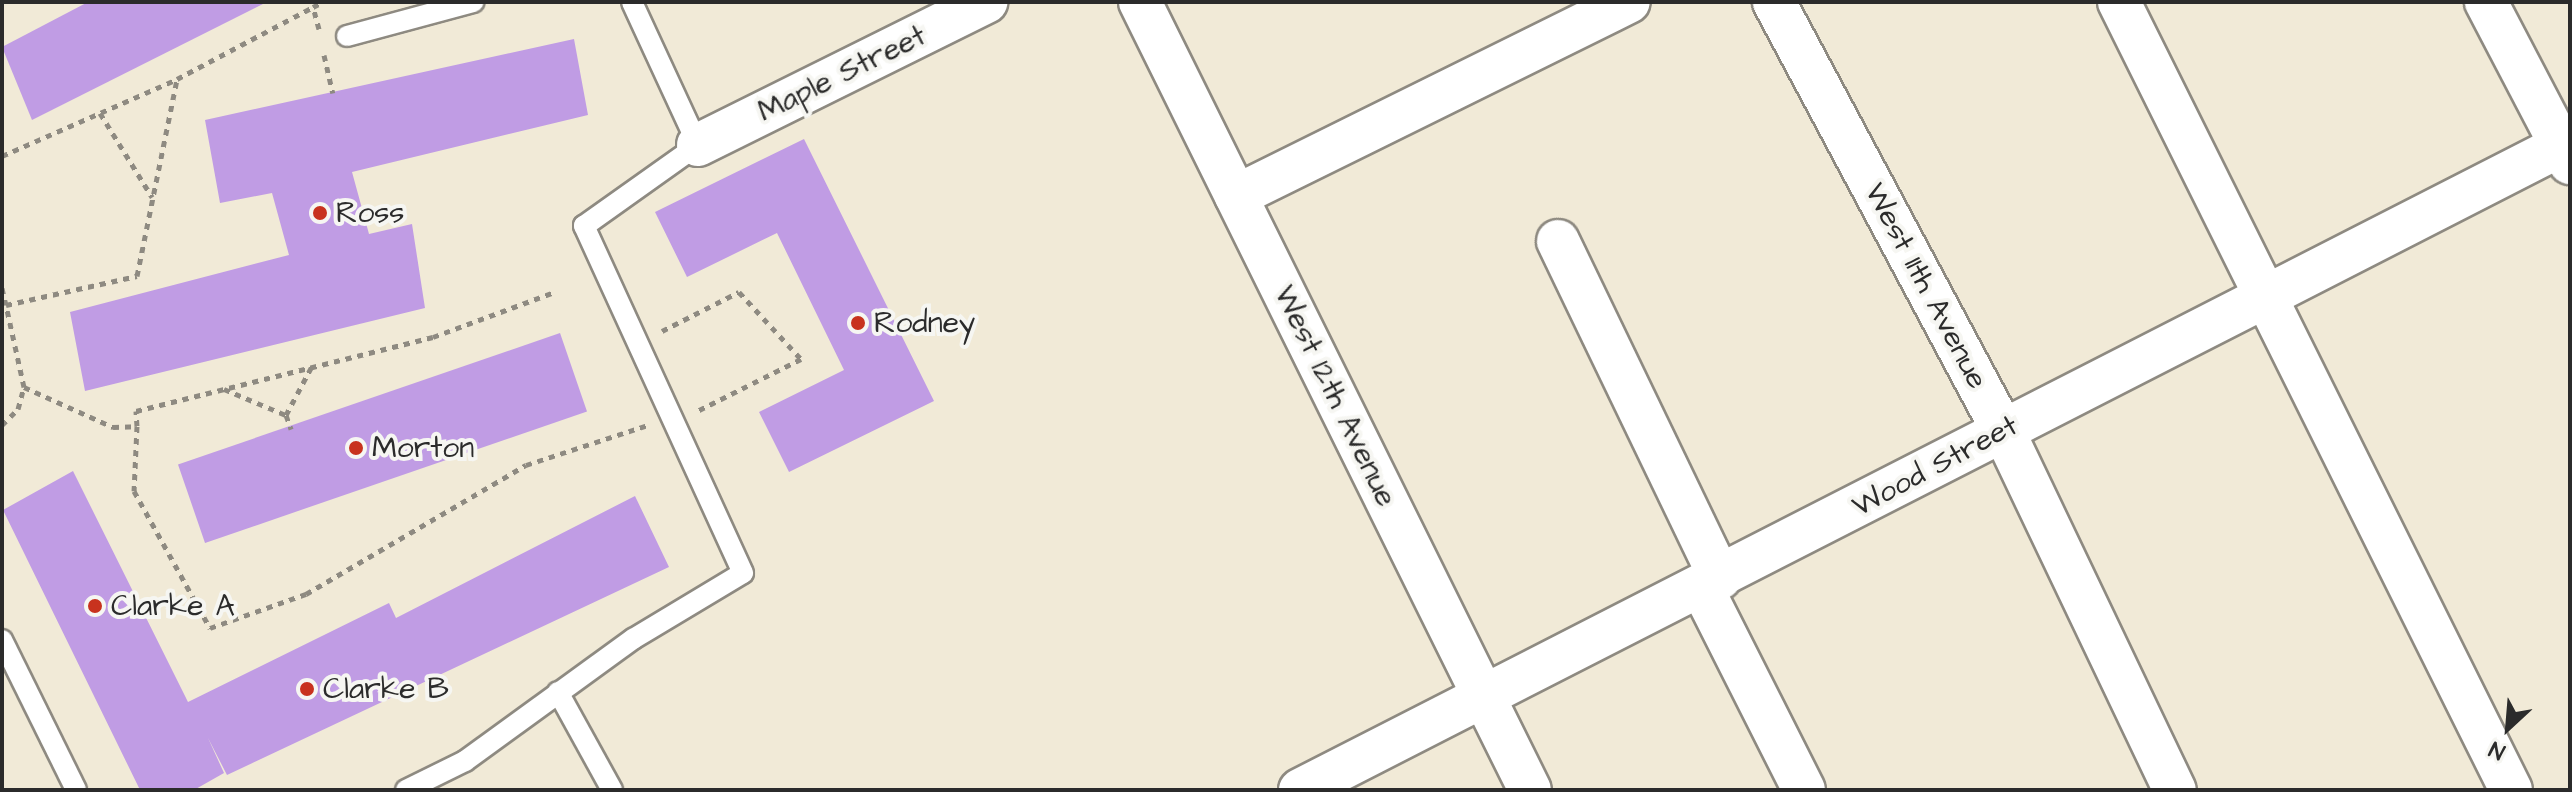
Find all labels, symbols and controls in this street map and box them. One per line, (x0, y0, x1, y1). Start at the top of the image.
street label: Maple Street (752, 18, 932, 130)
street label: West 11th Avenue (1857, 177, 1995, 395)
place label: Ross (336, 195, 404, 231)
marker: Ross (311, 204, 329, 222)
street label: West 12th Avenue (1266, 280, 1404, 512)
place label: Rodney (874, 305, 975, 341)
marker: Rodney (849, 314, 867, 332)
street label: Wood Street (1846, 407, 2024, 525)
place label: Morton (372, 430, 474, 466)
marker: Morton (347, 439, 365, 457)
place label: Clarke A (111, 588, 235, 624)
marker: Clarke A (86, 597, 104, 615)
place label: Clarke B (323, 671, 449, 707)
marker: Clarke B (298, 680, 316, 698)
north arrow (2468, 688, 2548, 768)
text: N (2484, 733, 2510, 767)

